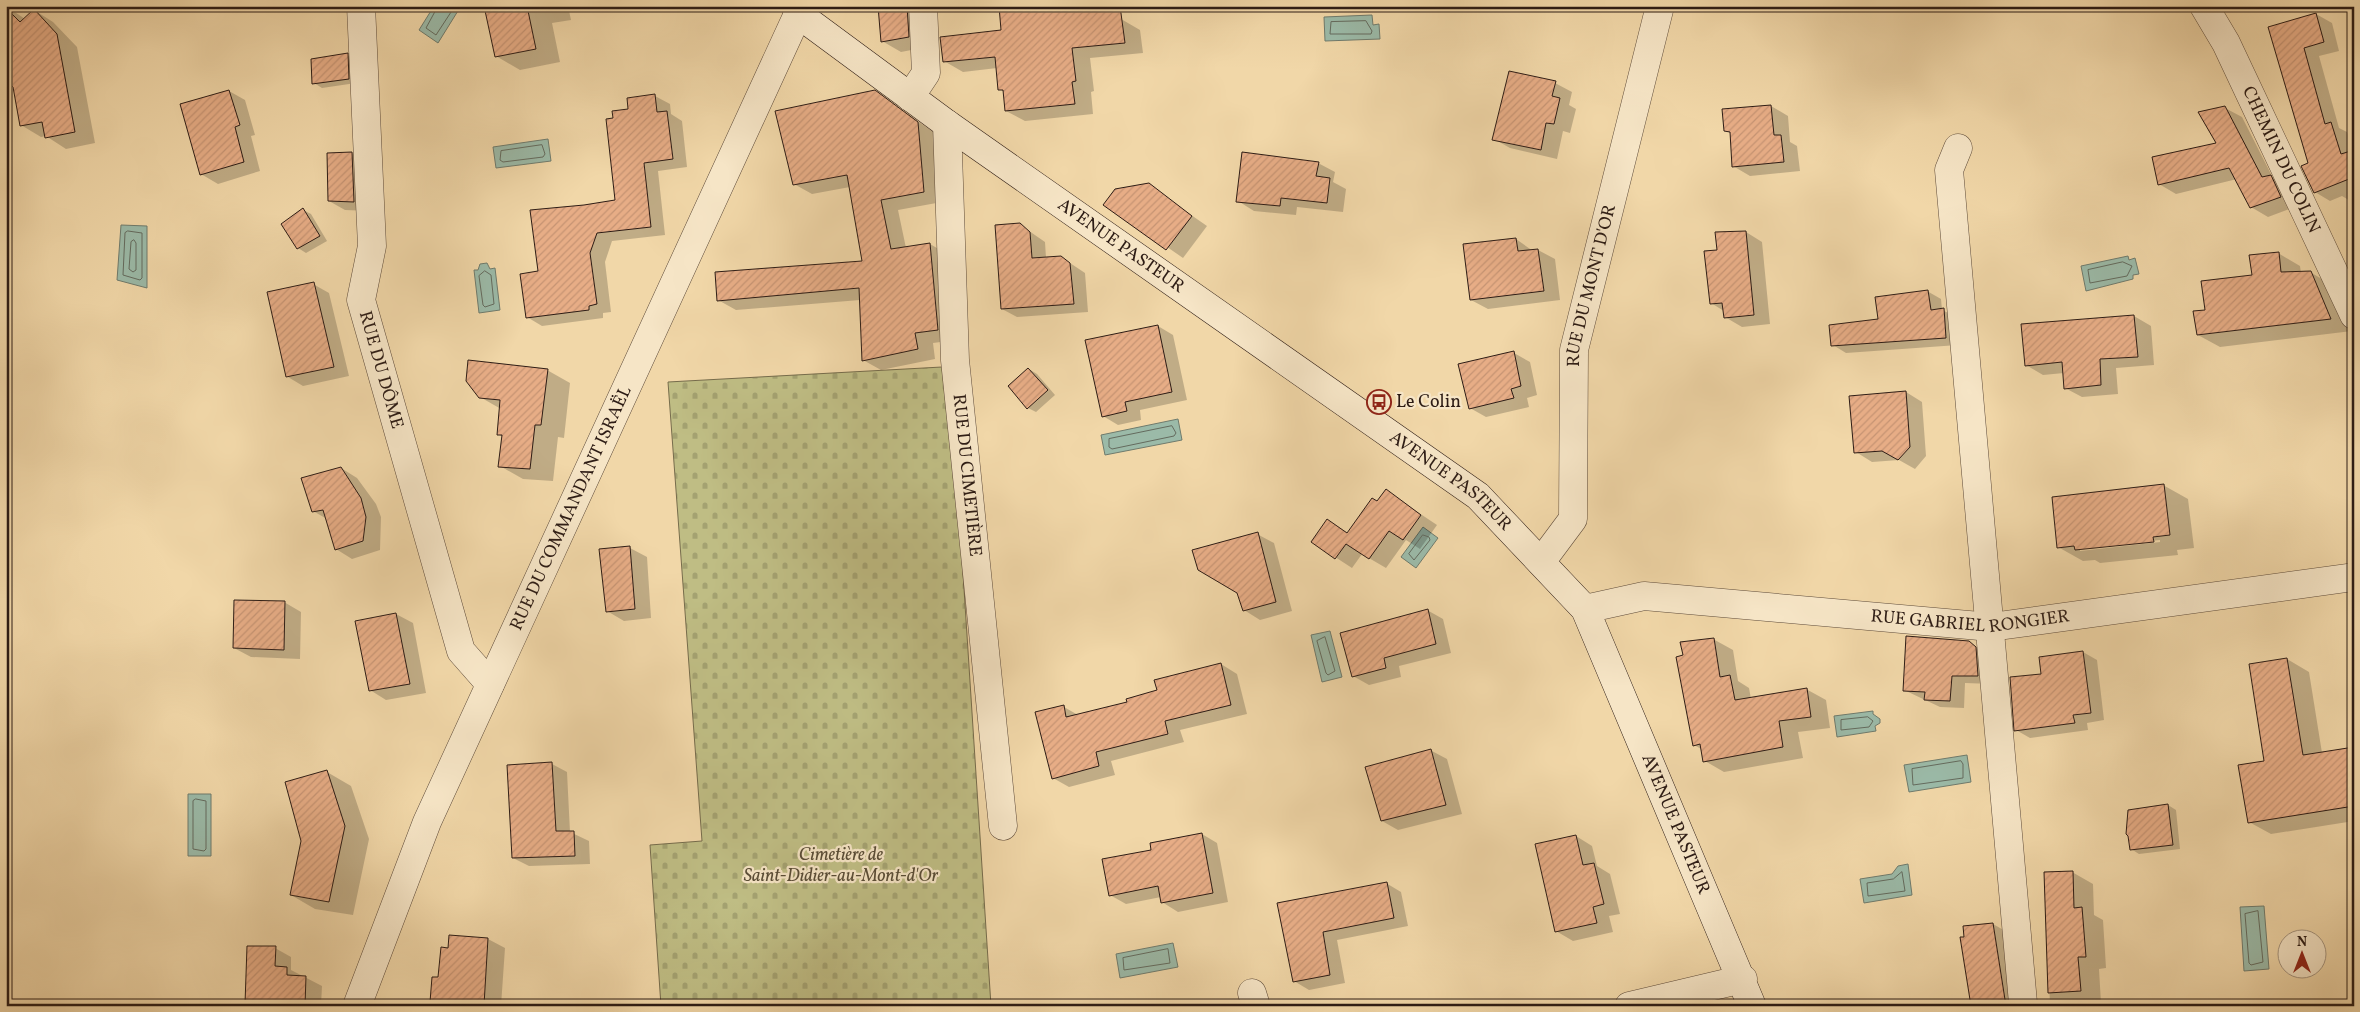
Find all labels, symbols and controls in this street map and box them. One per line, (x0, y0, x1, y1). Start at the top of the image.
street label: CHEMIN DU COLIN (2236, 82, 2326, 237)
street label: AVENUE PASTEUR (1053, 193, 1190, 299)
street label: RUE DU MONT D'OR (1561, 202, 1622, 367)
street label: RUE DU DÔME (352, 308, 410, 432)
street label: RUE DU COMMANDANT ISRAËL (504, 382, 638, 635)
bus stop icon: Le Colin (1366, 389, 1392, 415)
place label: Le Colin (1396, 390, 1461, 415)
street label: RUE DU CIMETIÈRE (946, 393, 988, 558)
street label: AVENUE PASTEUR (1384, 425, 1517, 537)
street label: RUE GABRIEL RONGIER (1869, 604, 2071, 640)
street label: AVENUE PASTEUR (1635, 750, 1716, 898)
park label: Cimetière de Saint-Didier-au-Mont-d'Or (744, 843, 938, 889)
north arrow (2278, 930, 2328, 980)
text: N (2297, 933, 2307, 952)

